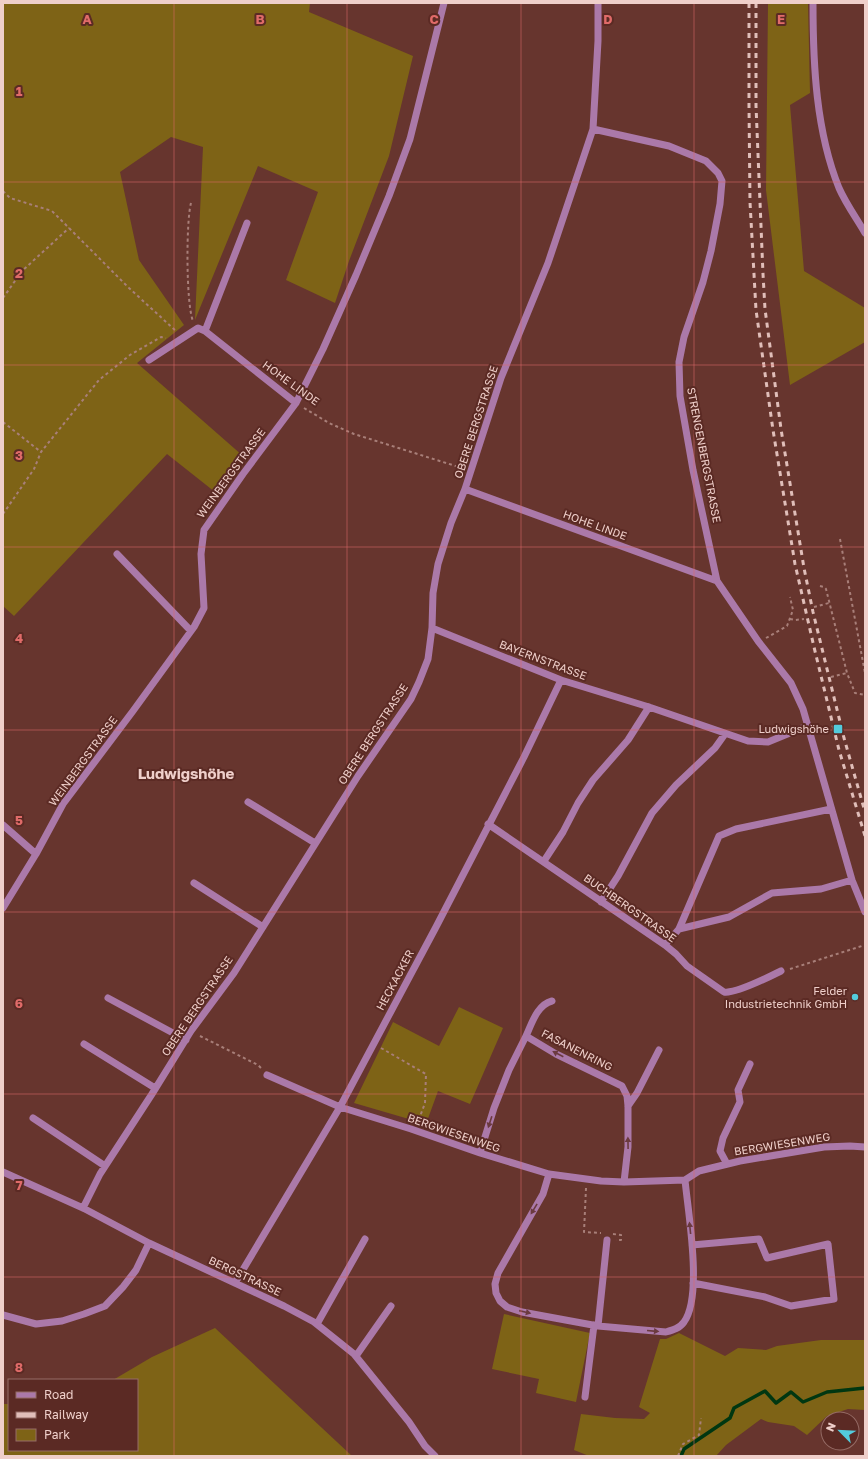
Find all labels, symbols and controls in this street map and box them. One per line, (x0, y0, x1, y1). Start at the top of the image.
text: A (82, 11, 92, 27)
text: B (255, 11, 265, 27)
text: C (429, 11, 439, 27)
text: D (603, 11, 613, 27)
text: E (777, 11, 785, 27)
text: 1 (16, 83, 23, 99)
text: 2 (15, 265, 23, 281)
street label: HOHE LINDE (260, 358, 322, 408)
street label: OBERE BERGSTRASSE (451, 364, 500, 480)
street label: STRENGENBERGSTRASSE (685, 386, 724, 524)
street label: WEINBERGSTRASSE (194, 425, 268, 520)
text: 3 (15, 447, 23, 463)
street label: HOHE LINDE (562, 507, 629, 542)
text: 4 (15, 630, 23, 646)
street label: BAYERNSTRASSE (498, 637, 589, 682)
street label: OBERE BERGSTRASSE (335, 681, 410, 787)
street label: WEINBERGSTRASSE (46, 713, 120, 808)
place label: Ludwigshöhe (759, 722, 829, 735)
marker: Ludwigshöhe (832, 723, 844, 735)
district label: Ludwigshöhe (138, 764, 235, 782)
text: 5 (15, 812, 23, 828)
street label: BUCHBERGSTRASSE (582, 871, 679, 945)
street label: HECKACKER (373, 947, 416, 1012)
street label: OBERE BERGSTRASSE (158, 953, 235, 1058)
place label: Felder Industrietechnik GmbH (725, 984, 848, 1010)
marker: Felder Industrietechnik GmbH (850, 992, 860, 1002)
text: 6 (15, 995, 23, 1011)
street label: FASANENRING (540, 1026, 615, 1073)
one-way arrow (552, 1051, 564, 1057)
street label: BERGWIESENWEG (406, 1111, 502, 1155)
one-way arrow (486, 1117, 492, 1129)
street label: BERGWIESENWEG (733, 1129, 831, 1158)
one-way arrow (625, 1136, 631, 1149)
text: 7 (15, 1177, 23, 1193)
one-way arrow (530, 1204, 538, 1214)
one-way arrow (687, 1222, 693, 1234)
street label: BERGSTRASSE (207, 1253, 284, 1298)
one-way arrow (518, 1309, 531, 1315)
one-way arrow (647, 1327, 659, 1334)
text: 8 (15, 1359, 23, 1375)
legend (8, 1379, 138, 1451)
text: Road (44, 1387, 73, 1402)
text: Railway (44, 1407, 89, 1422)
north arrow (820, 1411, 860, 1451)
text: N (823, 1420, 838, 1433)
text: Park (44, 1427, 70, 1442)

